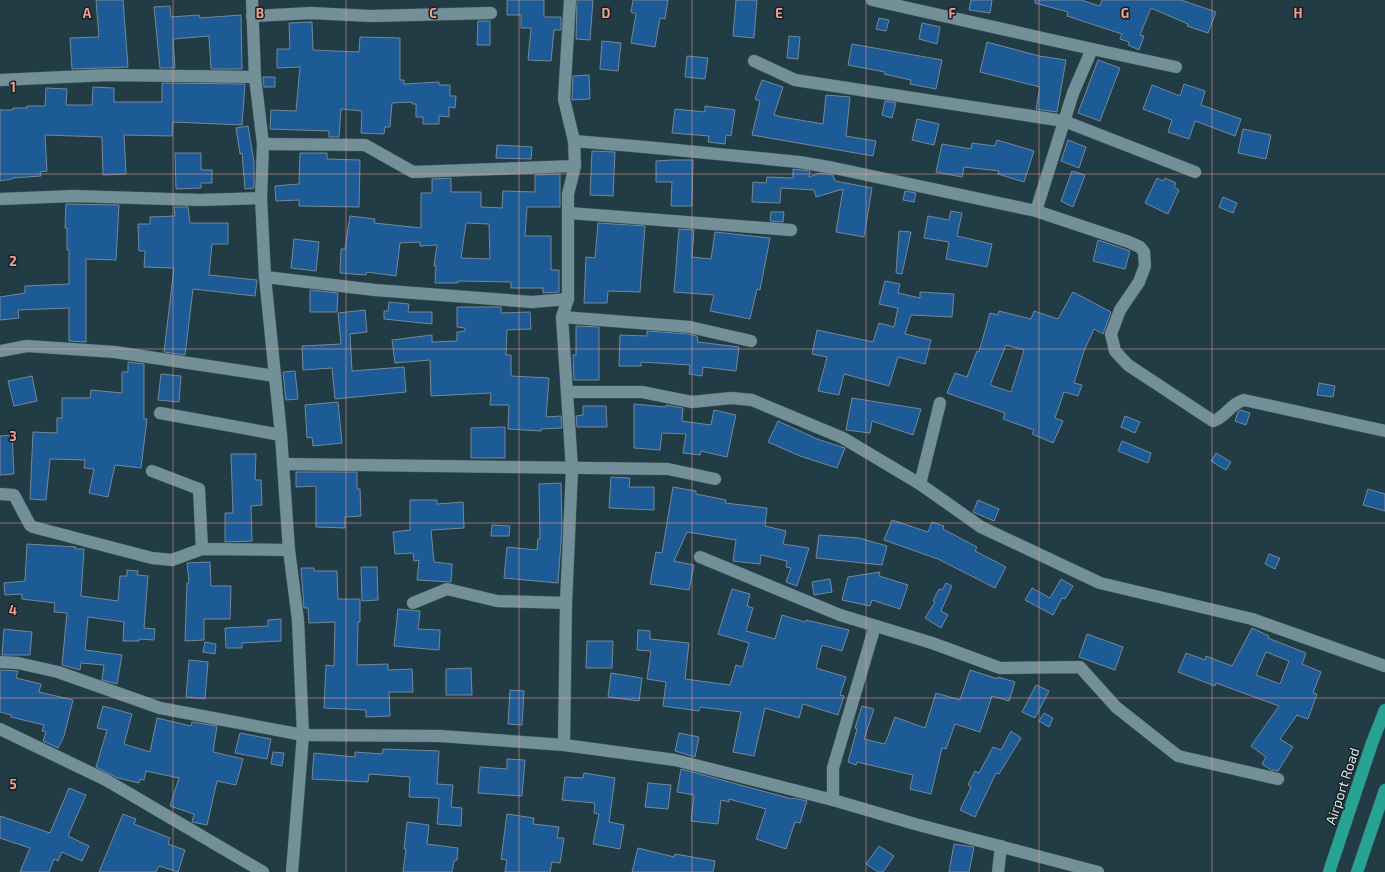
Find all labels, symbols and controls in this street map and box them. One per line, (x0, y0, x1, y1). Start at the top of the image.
text: A (83, 5, 92, 21)
text: B (256, 5, 264, 21)
text: C (429, 5, 437, 21)
text: D (602, 5, 611, 21)
text: E (775, 5, 783, 21)
text: F (948, 5, 956, 21)
text: G (1121, 5, 1129, 21)
text: H (1294, 5, 1303, 21)
text: 1 (10, 79, 16, 95)
text: 2 (9, 253, 17, 269)
text: 3 (9, 428, 17, 444)
text: 4 (9, 602, 17, 618)
street label: Airport Road (1322, 745, 1362, 827)
text: 5 (9, 776, 17, 792)

